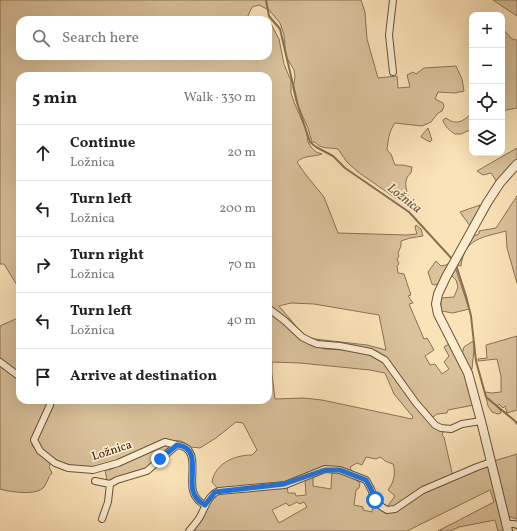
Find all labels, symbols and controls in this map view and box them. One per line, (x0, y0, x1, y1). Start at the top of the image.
map controls (469, 12, 505, 156)
button: + (469, 12, 505, 48)
search box (16, 16, 272, 60)
icon: search (30, 27, 52, 49)
text: Search here (62, 28, 139, 49)
button: − (469, 48, 505, 84)
button: locate (469, 84, 505, 120)
text: 5 min (32, 87, 77, 110)
text: Walk · 330 m (184, 89, 256, 107)
button: layers (469, 120, 505, 156)
text: Continue (70, 133, 135, 154)
icon: ahead (32, 142, 54, 164)
text: 20 m (227, 144, 256, 162)
text: Ložnica (70, 154, 115, 172)
water label: Ložnica (383, 180, 425, 218)
text: Turn left (70, 189, 132, 210)
icon: left (32, 198, 54, 220)
text: 200 m (219, 200, 256, 218)
text: Ložnica (70, 210, 115, 228)
text: Turn right (70, 245, 144, 266)
icon: right (32, 254, 54, 276)
text: 70 m (228, 256, 256, 274)
text: Ložnica (70, 266, 115, 284)
text: Turn left (70, 301, 132, 322)
icon: left (32, 310, 54, 332)
text: 40 m (227, 312, 256, 330)
text: Ložnica (70, 322, 115, 340)
icon: arrive (32, 366, 54, 388)
text: Arrive at destination (70, 366, 217, 387)
street label: Ložnica (90, 437, 134, 465)
route end (151, 450, 169, 468)
route start (366, 491, 384, 509)

